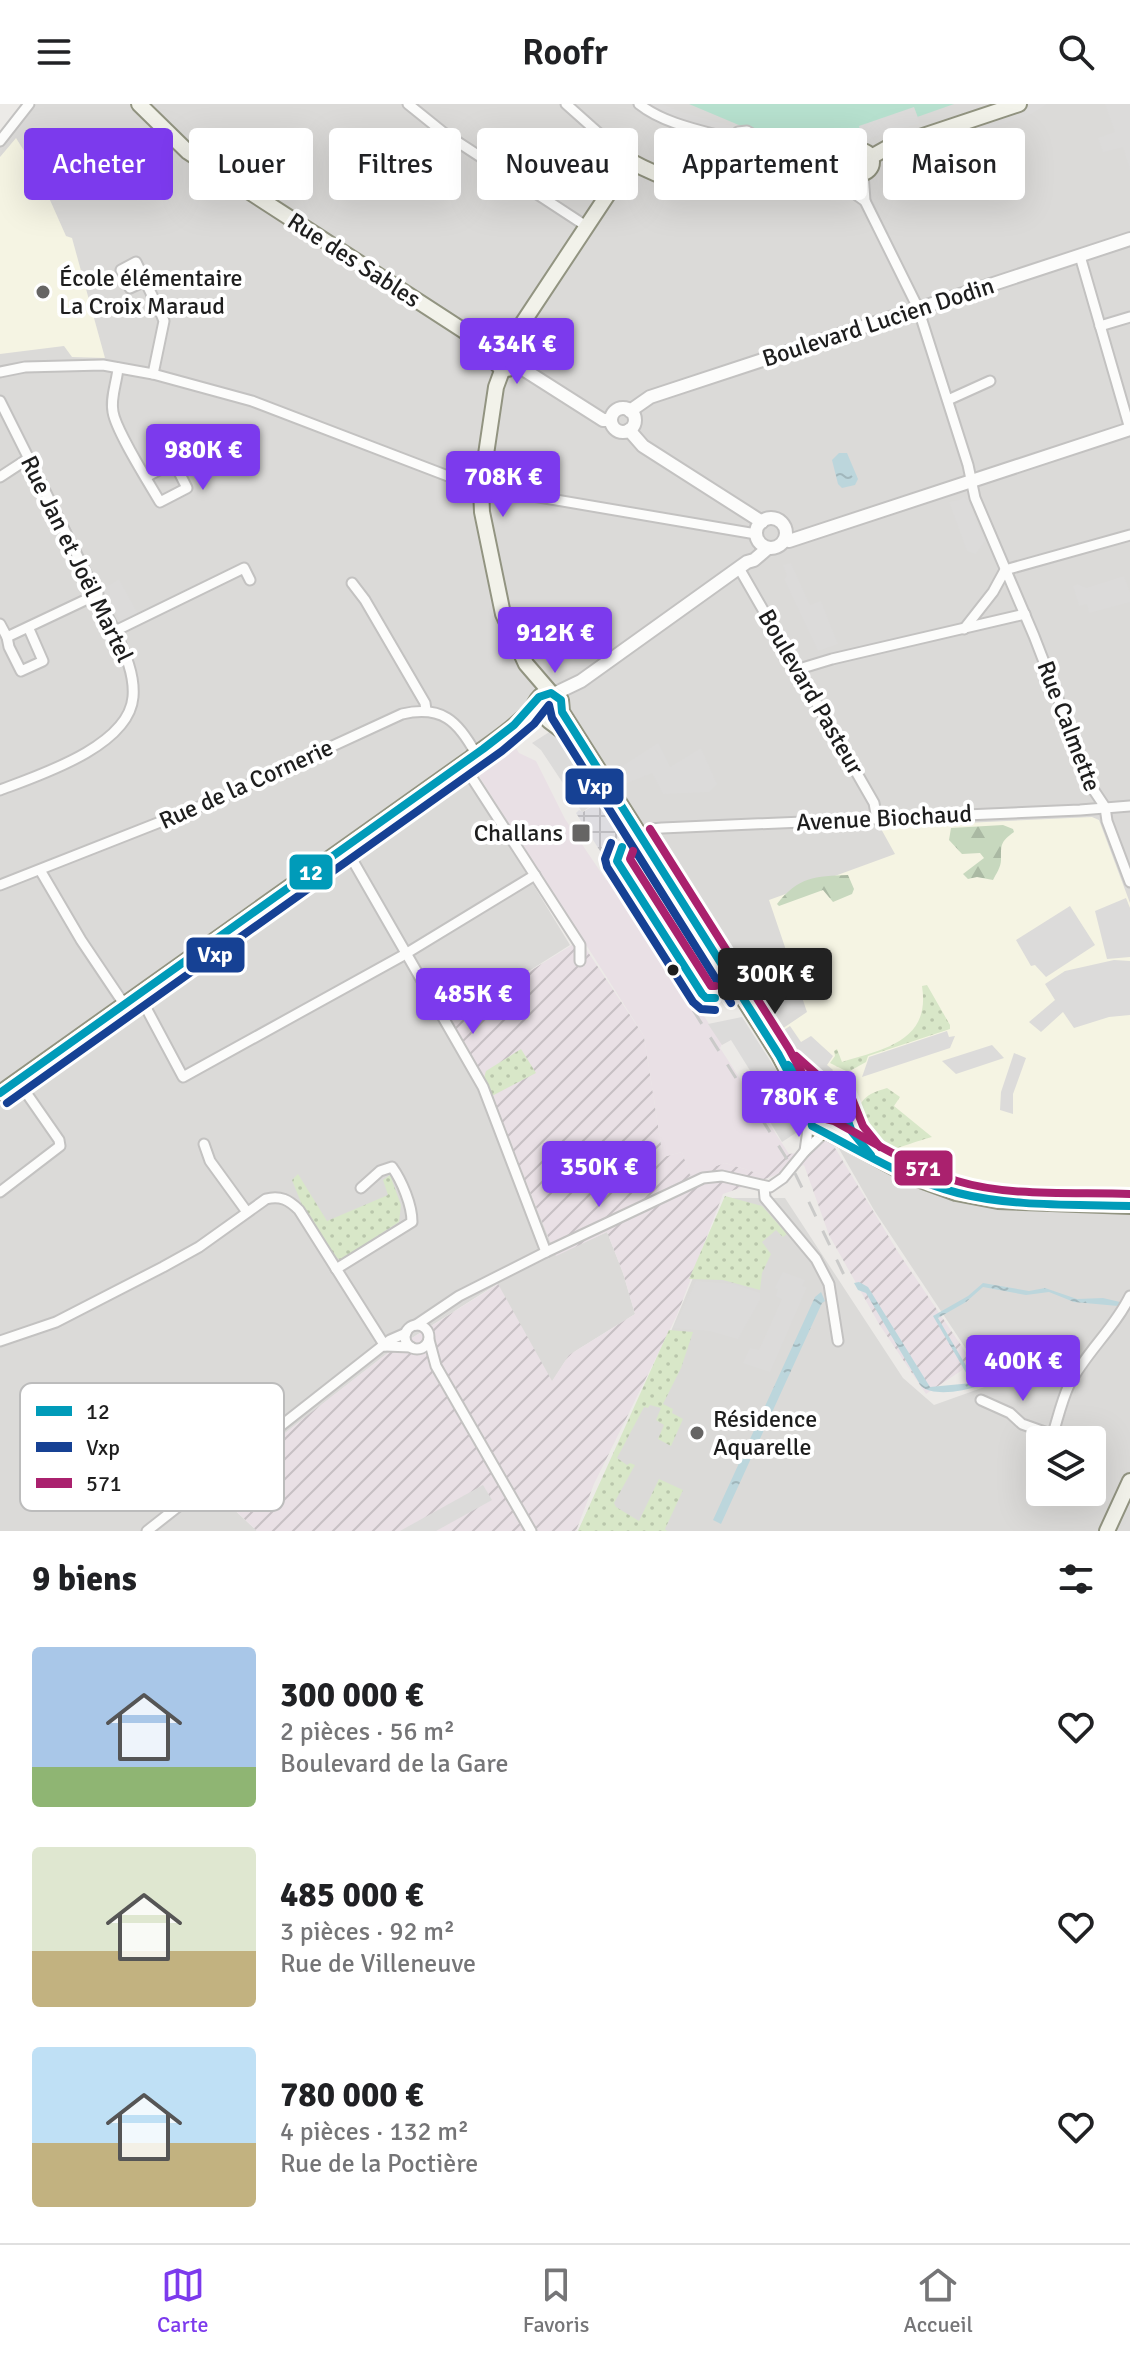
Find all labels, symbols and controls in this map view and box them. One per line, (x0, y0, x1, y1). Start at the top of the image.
icon: menu (32, 30, 76, 74)
text: Roofr (522, 30, 608, 75)
icon: search (1054, 30, 1098, 74)
chip: Acheter (24, 128, 173, 200)
chip: Louer (189, 128, 313, 200)
chip: Filtres (329, 128, 461, 200)
chip: Nouveau (477, 128, 638, 200)
chip: Appartement (654, 128, 867, 200)
chip: Maison (883, 128, 1025, 200)
street label: Rue des Sables (282, 206, 426, 314)
place label: École élémentaire La Croix Maraud (59, 263, 243, 321)
street label: Boulevard Lucien Dodin (758, 270, 998, 374)
marker: École élémentaire La Croix Maraud (34, 283, 52, 301)
pin: 434K € (452, 318, 582, 386)
text: 434K € (478, 328, 556, 360)
pin: 980K € (138, 424, 268, 492)
text: 980K € (164, 434, 242, 466)
street label: Rue Jan et Joël Martel (14, 451, 140, 667)
pin: 708K € (438, 451, 568, 519)
text: 708K € (464, 461, 542, 493)
street label: Boulevard Pasteur (751, 604, 871, 780)
pin: 912K € (490, 607, 620, 675)
text: 912K € (516, 617, 594, 649)
street label: Rue Calmette (1030, 656, 1108, 796)
street label: Rue de la Cornerie (154, 732, 338, 836)
line badge: Vxp (564, 767, 625, 806)
text: Vxp (577, 773, 613, 800)
street label: Avenue Biochaud (795, 798, 973, 838)
place label: Challans (474, 818, 563, 848)
marker: Challans (570, 822, 592, 844)
line badge: 12 (288, 853, 334, 891)
text: 12 (299, 859, 323, 886)
line badge: Vxp (185, 936, 246, 974)
text: Vxp (197, 941, 233, 968)
pin: 300K € (710, 948, 840, 1016)
text: 300K € (736, 958, 814, 990)
unlabelled marker (665, 962, 681, 978)
pin: 485K € (408, 968, 538, 1036)
text: 485K € (434, 978, 512, 1010)
pin: 780K € (734, 1071, 864, 1139)
text: 780K € (760, 1081, 838, 1113)
pin: 350K € (534, 1141, 664, 1209)
line badge: 571 (893, 1149, 954, 1187)
text: 350K € (560, 1151, 638, 1183)
text: 571 (905, 1155, 941, 1182)
pin: 400K € (958, 1335, 1088, 1403)
text: 400K € (984, 1345, 1062, 1377)
legend (20, 1383, 284, 1511)
text: 12 (86, 1398, 110, 1425)
place label: Résidence Aquarelle (713, 1404, 817, 1462)
marker: Résidence Aquarelle (688, 1424, 706, 1442)
map controls (1026, 1426, 1106, 1506)
button: layers (1026, 1426, 1106, 1506)
text: Vxp (86, 1434, 120, 1461)
text: 571 (86, 1470, 122, 1497)
icon: filters (1054, 1557, 1098, 1601)
text: 9 biens (32, 1558, 137, 1600)
text: 300 000 € (280, 1674, 423, 1716)
icon: home (96, 1679, 192, 1775)
icon: heart (1054, 1705, 1098, 1749)
text: 2 pièces · 56 m² (280, 1716, 455, 1748)
text: Boulevard de la Gare (280, 1748, 508, 1780)
text: 485 000 € (280, 1874, 423, 1916)
icon: home (96, 1879, 192, 1975)
icon: heart (1054, 1905, 1098, 1949)
text: 3 pièces · 92 m² (280, 1916, 455, 1948)
text: Rue de Villeneuve (280, 1948, 476, 1980)
text: 780 000 € (280, 2074, 423, 2116)
icon: home (96, 2079, 192, 2175)
icon: heart (1054, 2105, 1098, 2149)
text: 4 pièces · 132 m² (280, 2116, 469, 2148)
text: Rue de la Poctière (280, 2148, 478, 2180)
tab: Carte (157, 2263, 208, 2338)
tab: Favoris (523, 2263, 589, 2338)
tab: Accueil (904, 2263, 973, 2338)

